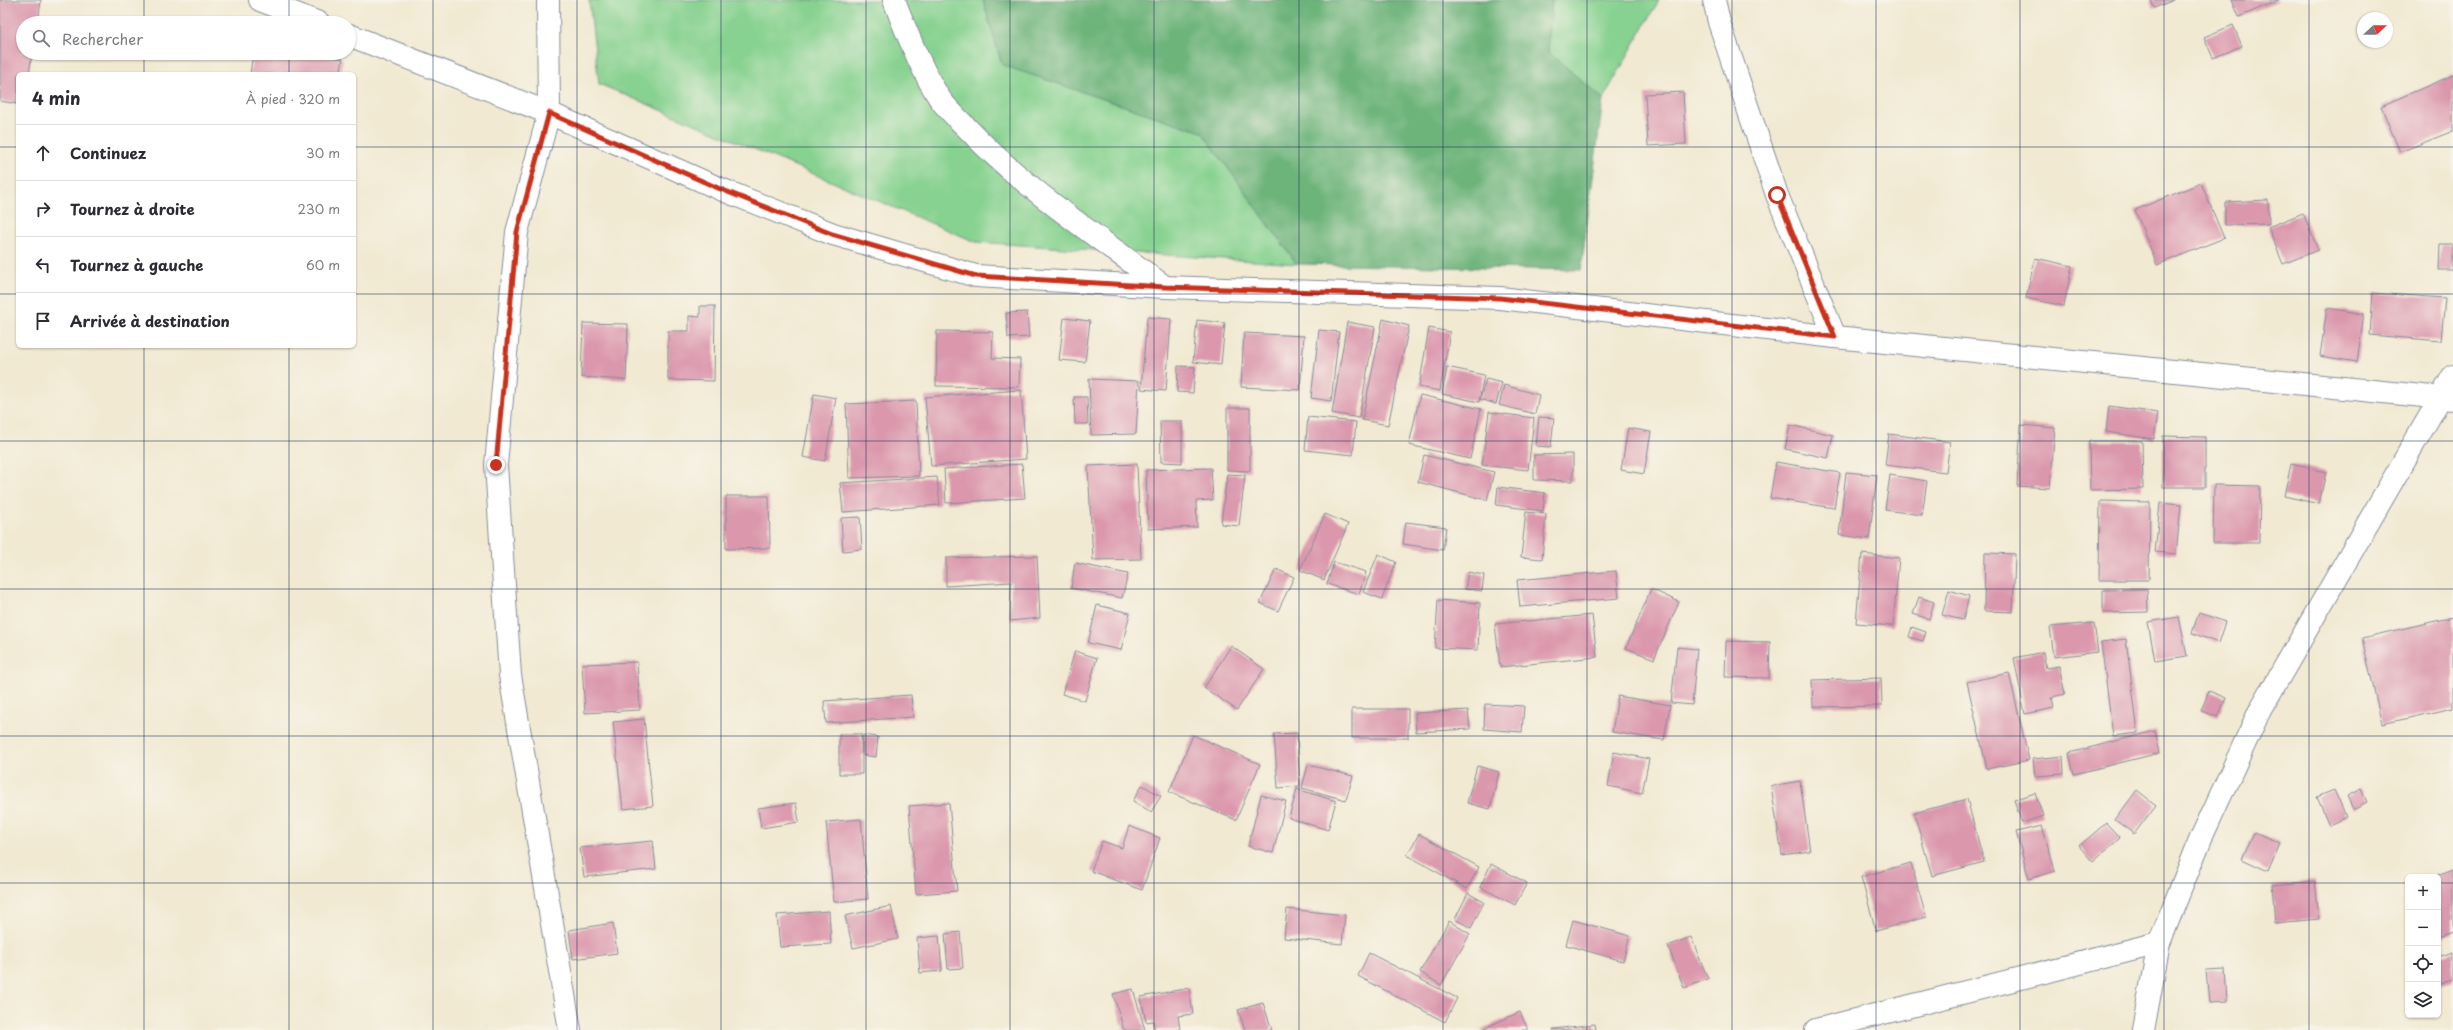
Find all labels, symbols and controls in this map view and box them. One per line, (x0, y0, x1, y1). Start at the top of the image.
north arrow (2357, 12, 2393, 48)
search box (16, 16, 356, 60)
icon: search (30, 27, 52, 49)
text: Rechercher (62, 27, 143, 50)
text: 4 min (32, 85, 80, 111)
text: À pied · 320 m (246, 89, 340, 108)
text: Continuez (70, 141, 146, 164)
icon: ahead (32, 142, 54, 164)
text: 30 m (306, 143, 340, 162)
route start (1768, 186, 1786, 204)
text: Tournez à droite (70, 197, 195, 220)
icon: right (32, 198, 54, 220)
text: 230 m (298, 199, 340, 218)
text: Tournez à gauche (70, 253, 204, 276)
icon: left (32, 254, 54, 276)
text: 60 m (306, 255, 340, 274)
text: Arrivée à destination (70, 309, 230, 332)
icon: arrive (32, 310, 54, 332)
route end (487, 456, 505, 474)
map controls (2405, 874, 2441, 1018)
button: + (2405, 874, 2441, 910)
button: − (2405, 910, 2441, 946)
button: locate (2405, 946, 2441, 982)
button: layers (2405, 982, 2441, 1018)

